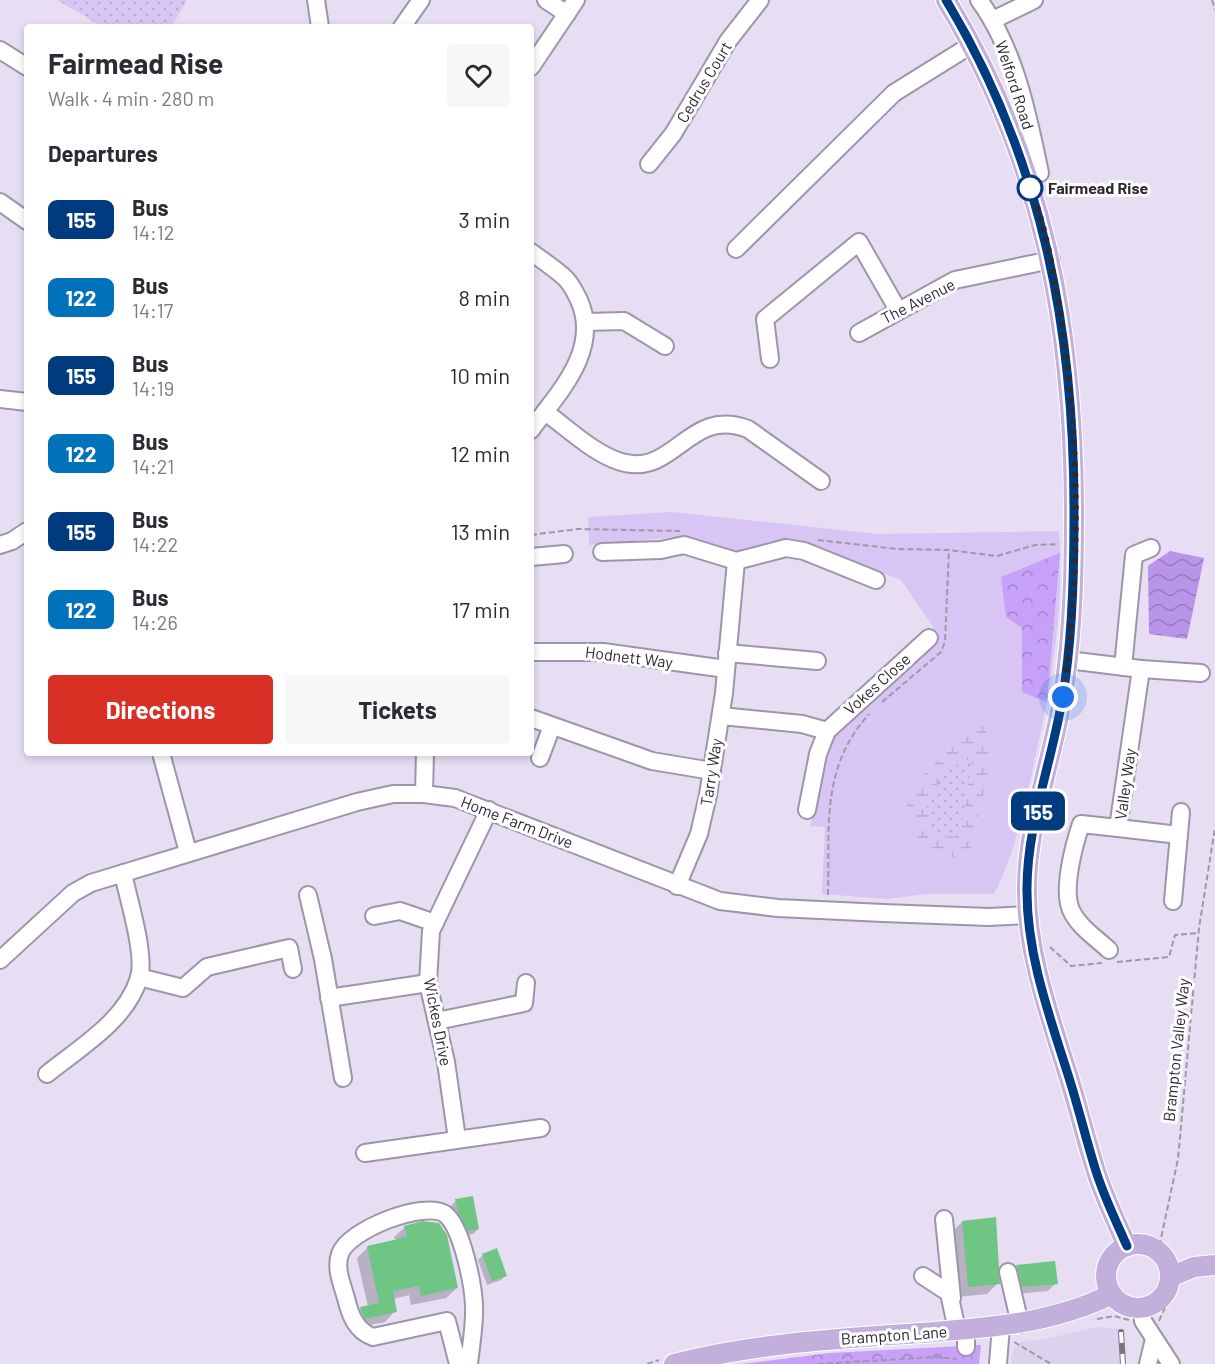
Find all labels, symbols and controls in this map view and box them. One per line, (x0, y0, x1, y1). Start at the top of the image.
street label: Cedrus Court (672, 38, 735, 126)
street label: Welford Road (992, 38, 1039, 132)
button: heart (447, 44, 510, 107)
text: Fairmead Rise (48, 46, 223, 80)
text: Walk · 4 min · 280 m (48, 86, 214, 110)
text: Departures (48, 140, 158, 166)
marker: Fairmead Rise (1017, 175, 1043, 201)
place label: Fairmead Rise (1048, 178, 1148, 197)
text: Bus (132, 194, 169, 220)
text: 3 min (459, 206, 510, 232)
text: 155 (66, 207, 96, 232)
text: 14:12 (132, 220, 175, 244)
text: Bus (132, 272, 169, 298)
street label: The Avenue (878, 274, 958, 327)
text: 8 min (458, 284, 510, 310)
text: 122 (66, 285, 96, 310)
text: 14:17 (132, 298, 173, 322)
text: Bus (132, 350, 169, 376)
text: 10 min (450, 362, 510, 388)
text: 155 (66, 363, 96, 388)
text: 14:19 (132, 376, 174, 400)
text: Bus (132, 428, 169, 454)
text: 12 min (450, 440, 510, 466)
text: 122 (66, 441, 96, 466)
text: 14:21 (132, 454, 174, 478)
text: Bus (132, 506, 169, 532)
text: 13 min (451, 518, 510, 544)
text: 155 (66, 519, 96, 544)
text: 14:22 (132, 532, 178, 556)
text: Bus (132, 584, 169, 610)
text: 17 min (452, 596, 510, 622)
text: 122 (66, 597, 96, 622)
text: 14:26 (132, 610, 178, 634)
street label: Hodnett Way (584, 642, 675, 671)
street label: Vokes Close (840, 649, 914, 718)
button: Directions (48, 675, 273, 744)
button: Tickets (285, 675, 510, 744)
your location (1048, 682, 1078, 712)
street label: Tarry Way (696, 736, 725, 807)
street label: Valley Way (1110, 746, 1139, 821)
street label: Home Farm Drive (458, 791, 576, 852)
line badge: 155 (1004, 792, 1072, 830)
text: 155 (1023, 799, 1053, 824)
street label: Wickes Drive (421, 976, 456, 1067)
street label: Brampton Valley Way (1159, 977, 1193, 1123)
street label: Brampton Lane (840, 1321, 948, 1348)

